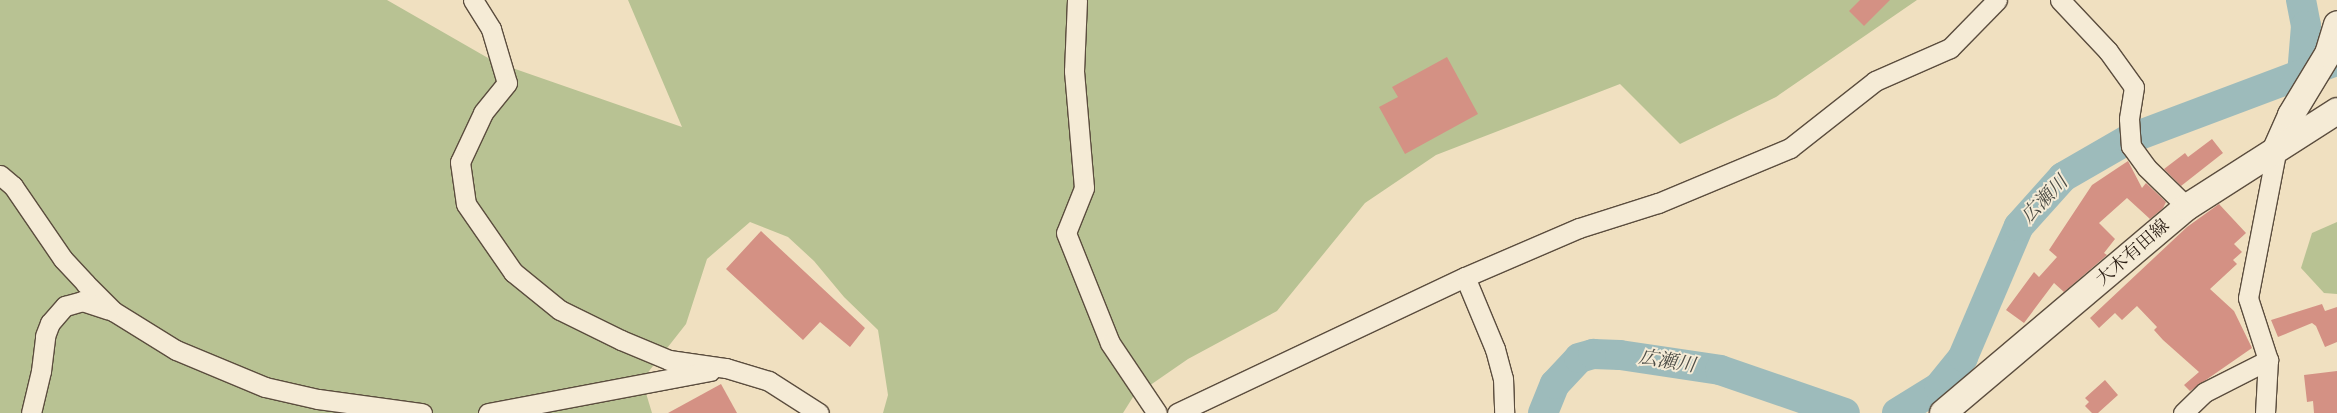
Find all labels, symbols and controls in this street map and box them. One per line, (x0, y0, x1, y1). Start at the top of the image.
water label: 広瀬川 (2017, 172, 2073, 228)
street label: 大木有田線 (2092, 215, 2174, 291)
water label: 広瀬川 (1637, 346, 1697, 378)

